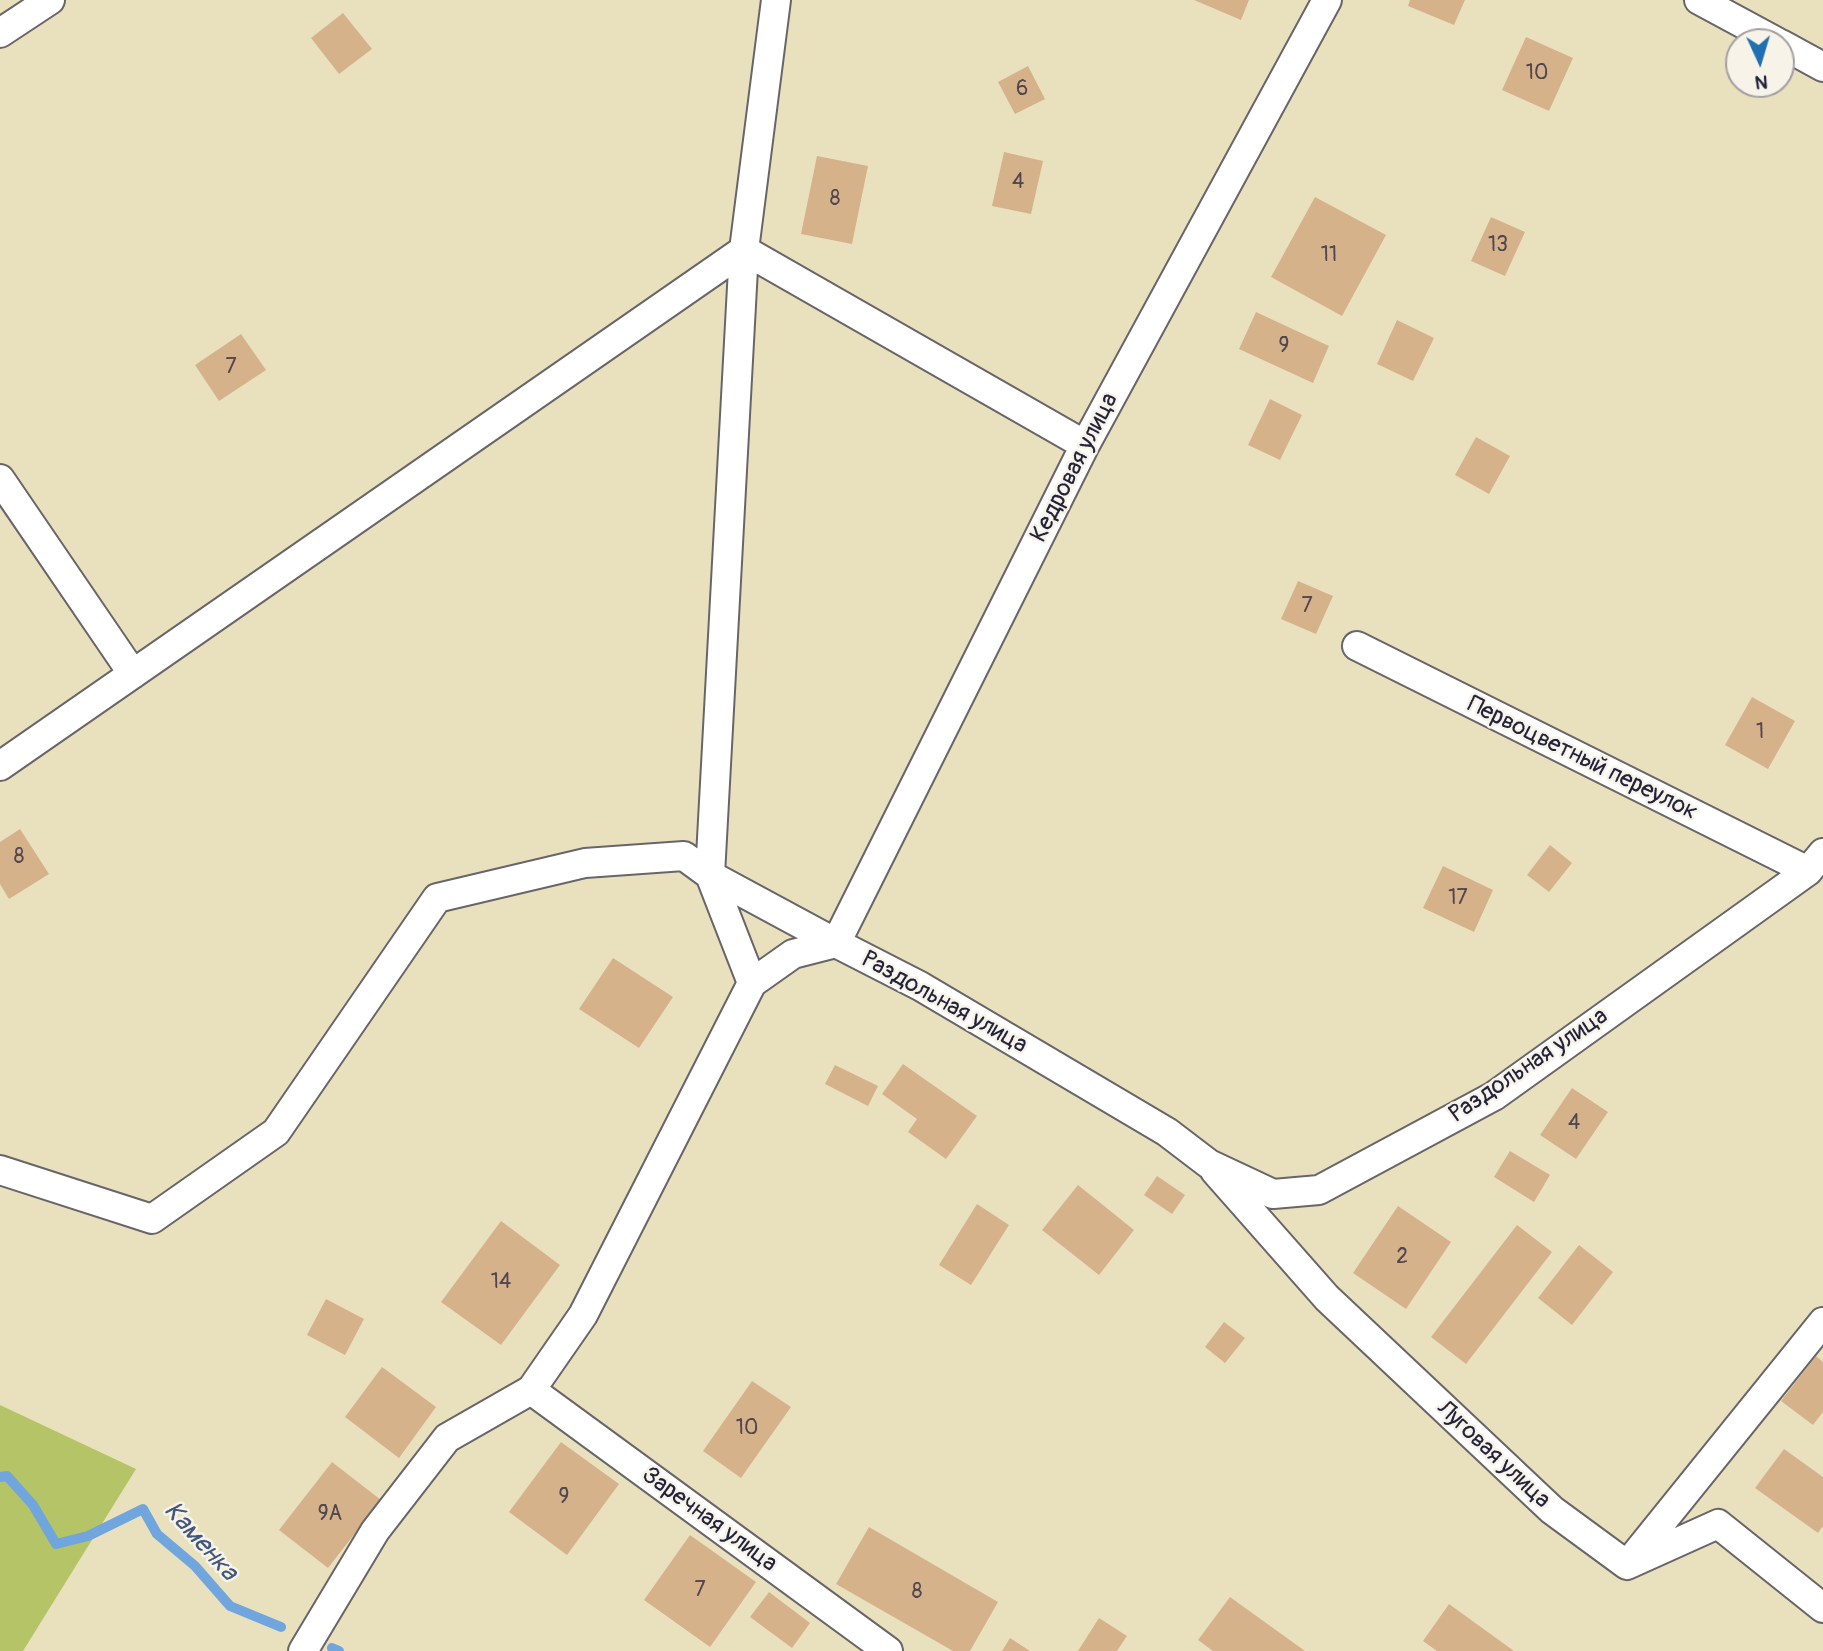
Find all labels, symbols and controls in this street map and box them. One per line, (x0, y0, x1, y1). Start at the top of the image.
north arrow (1725, 28, 1795, 98)
house number: 10 (1526, 61, 1548, 87)
text: N (1754, 70, 1769, 94)
house number: 6 (1016, 77, 1028, 103)
house number: 4 (1012, 170, 1024, 196)
house number: 8 (830, 187, 840, 213)
house number: 13 (1488, 233, 1508, 259)
house number: 11 (1321, 243, 1337, 269)
house number: 9 (1279, 334, 1289, 360)
house number: 7 (225, 355, 237, 381)
street label: Кедровая улица (1025, 389, 1125, 547)
house number: 7 (1301, 594, 1313, 620)
street label: Первоцветный переулок (1462, 691, 1702, 827)
house number: 1 (1756, 720, 1764, 746)
house number: 8 (14, 845, 24, 871)
house number: 17 (1448, 886, 1468, 912)
street label: Раздольная улица (856, 946, 1032, 1060)
street label: Раздольная улица (1444, 1002, 1614, 1130)
house number: 4 (1568, 1111, 1580, 1137)
house number: 2 (1396, 1245, 1408, 1271)
house number: 14 (491, 1270, 511, 1296)
street label: Луговая улица (1430, 1395, 1556, 1515)
house number: 10 (736, 1416, 758, 1442)
street label: Заречная улица (636, 1461, 782, 1579)
house number: 9 (559, 1485, 569, 1511)
water label: Каменка (156, 1496, 244, 1588)
house number: 9А (318, 1502, 342, 1528)
house number: 7 (694, 1578, 706, 1604)
house number: 8 (912, 1580, 922, 1606)

